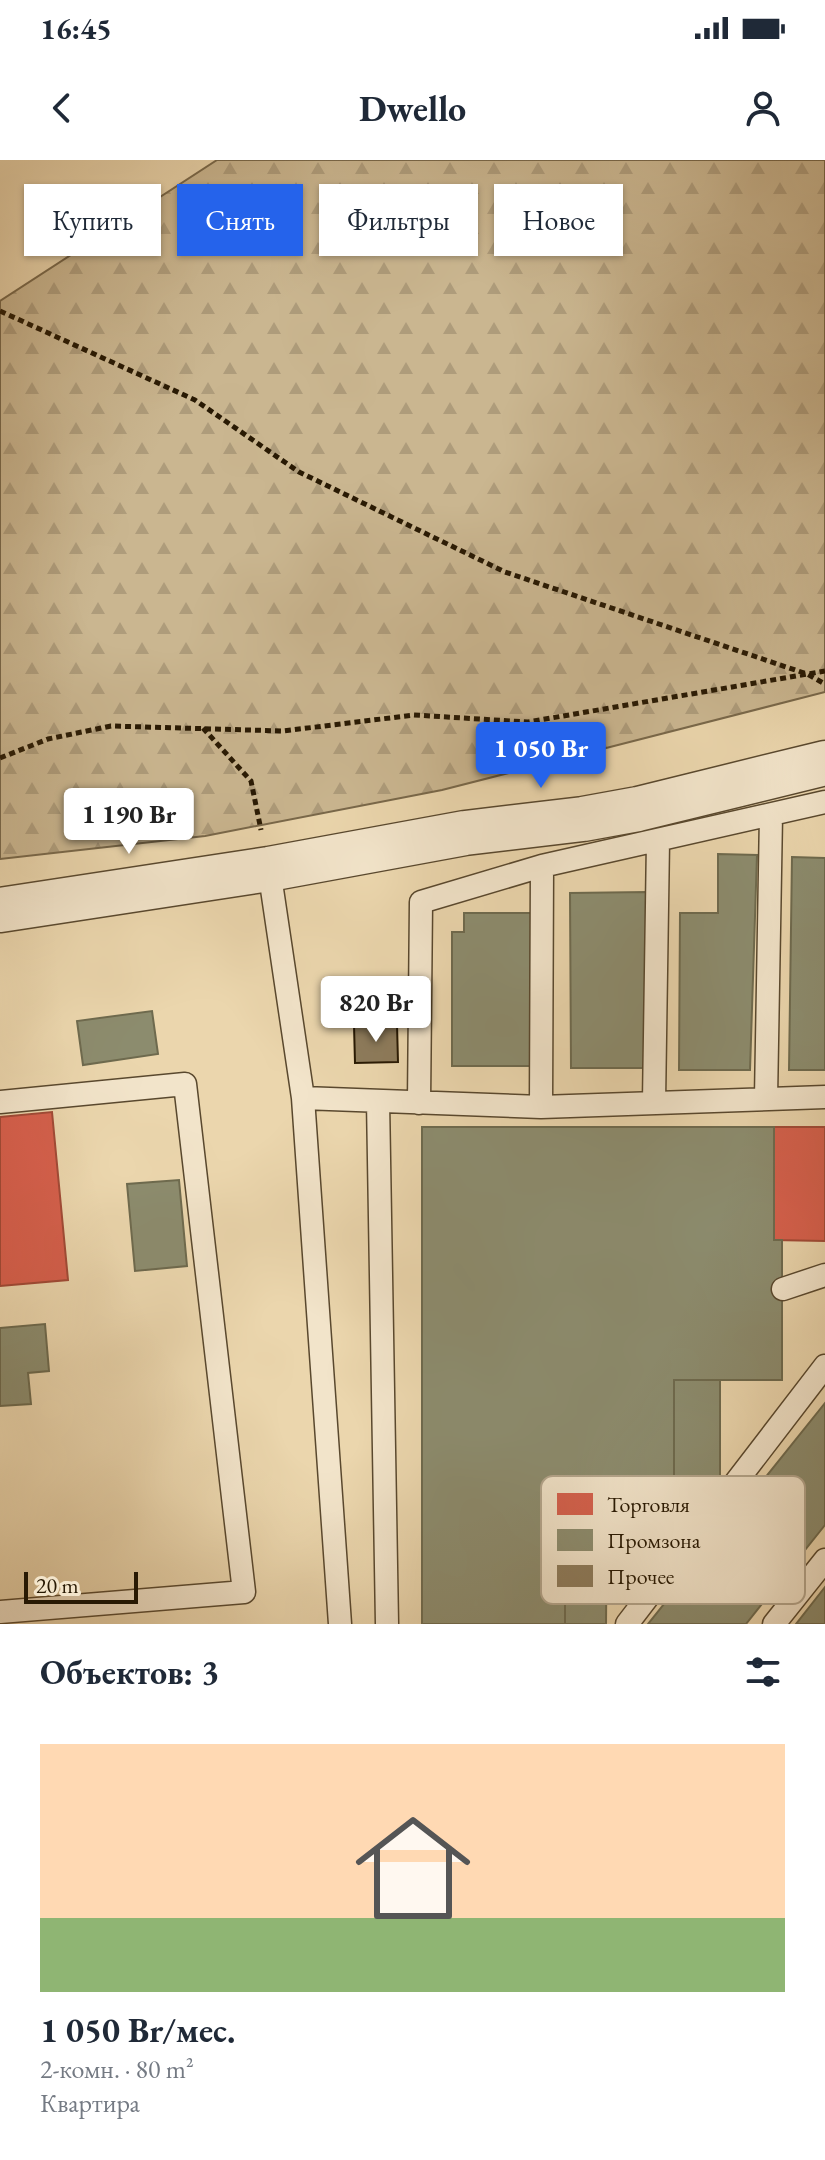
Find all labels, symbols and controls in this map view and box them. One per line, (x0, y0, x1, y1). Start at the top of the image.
text: 16:45 (40, 9, 112, 48)
text: Dwello (359, 85, 466, 132)
icon: back (40, 86, 84, 130)
icon: person (741, 86, 785, 130)
chip: Купить (24, 184, 161, 256)
chip: Снять (177, 184, 303, 256)
chip: Фильтры (319, 184, 478, 256)
chip: Новое (494, 184, 623, 256)
pin: 1 050 Br (458, 722, 624, 790)
text: 1 050 Br (494, 731, 588, 765)
pin: 1 190 Br (46, 788, 212, 856)
text: 1 190 Br (82, 797, 176, 831)
pin: 820 Br (311, 976, 441, 1044)
text: 820 Br (339, 985, 413, 1019)
legend (541, 1476, 805, 1604)
text: Торговля (607, 1490, 690, 1519)
text: Промзона (607, 1526, 701, 1555)
text: Прочее (607, 1562, 675, 1591)
scale bar (24, 1568, 138, 1604)
text: 20 m (36, 1571, 79, 1600)
text: Объектов: 3 (40, 1650, 219, 1694)
icon: filters (741, 1650, 785, 1694)
icon: home (341, 1796, 485, 1940)
text: 1 050 Br/мес. (40, 2008, 235, 2052)
text: 2-комн. · 80 m² (40, 2052, 194, 2086)
text: Квартира (40, 2086, 140, 2120)

